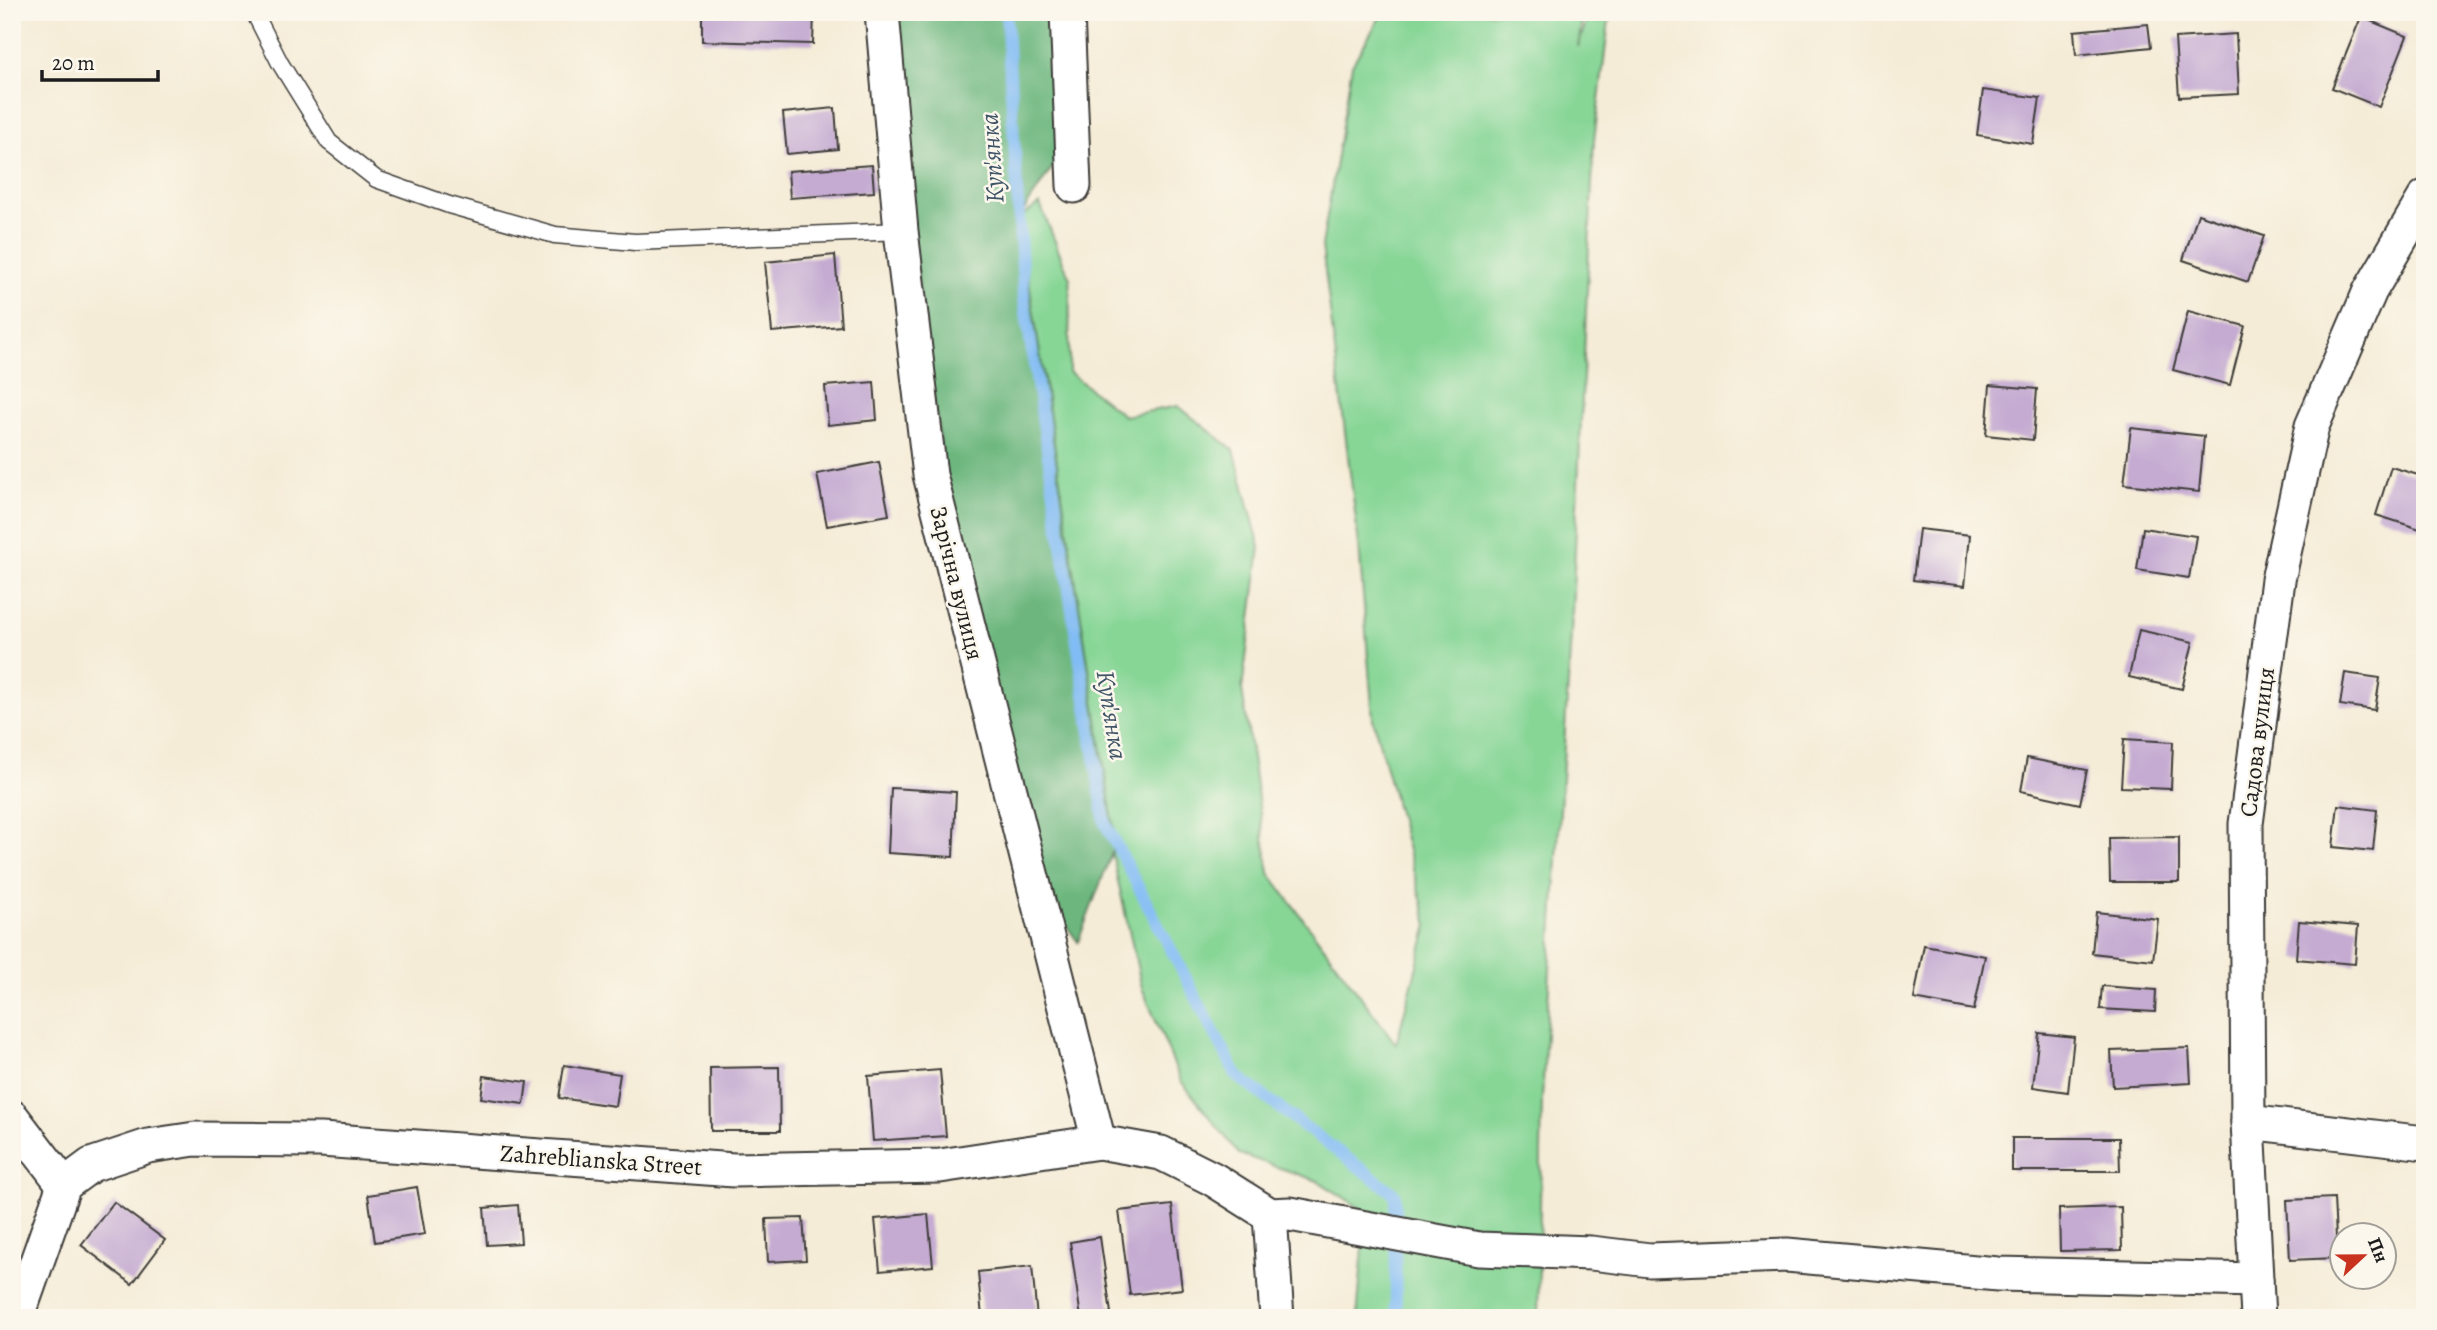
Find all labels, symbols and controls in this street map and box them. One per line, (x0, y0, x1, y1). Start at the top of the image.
scale bar (42, 38, 158, 82)
text: 20 m (52, 49, 95, 77)
water label: Куп'янка (971, 112, 1013, 204)
street label: Зарічна вулиця (922, 503, 992, 663)
street label: Садова вулиця (2232, 665, 2282, 819)
water label: Куп'янка (1088, 668, 1136, 762)
street label: Zahreblianska Street (499, 1137, 703, 1183)
north arrow (2328, 1222, 2398, 1292)
text: Пн (2361, 1234, 2395, 1266)

